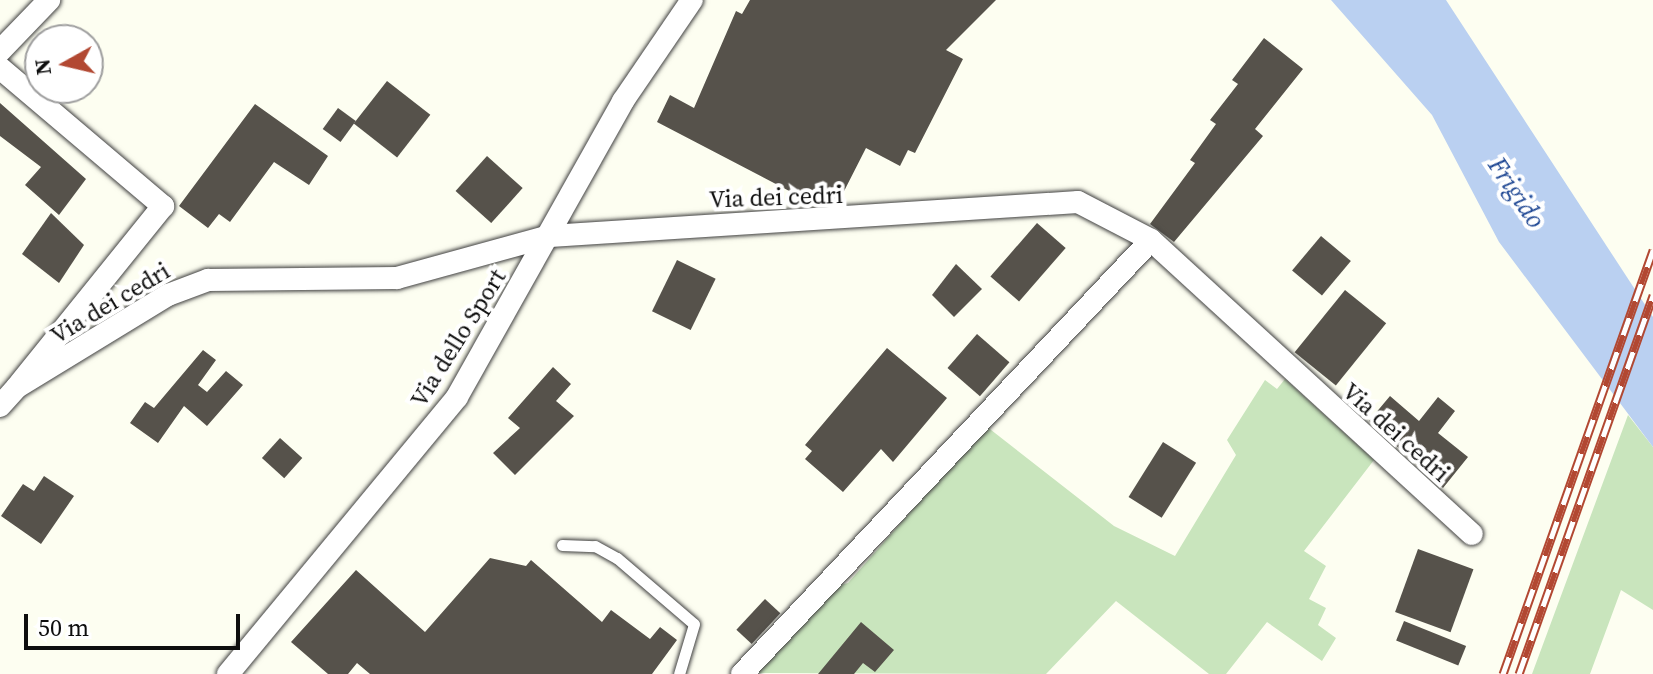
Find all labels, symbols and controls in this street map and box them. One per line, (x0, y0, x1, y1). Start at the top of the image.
north arrow (24, 24, 104, 104)
text: N (26, 57, 58, 77)
water label: Frigido (1481, 152, 1551, 234)
street label: Via dei cedri (709, 180, 843, 214)
street label: Via dei cedri (45, 256, 175, 350)
street label: Via dello Sport (404, 264, 512, 412)
street label: Via dei cedri (1337, 377, 1455, 487)
scale bar (28, 598, 244, 648)
text: 50 m (38, 611, 89, 644)

